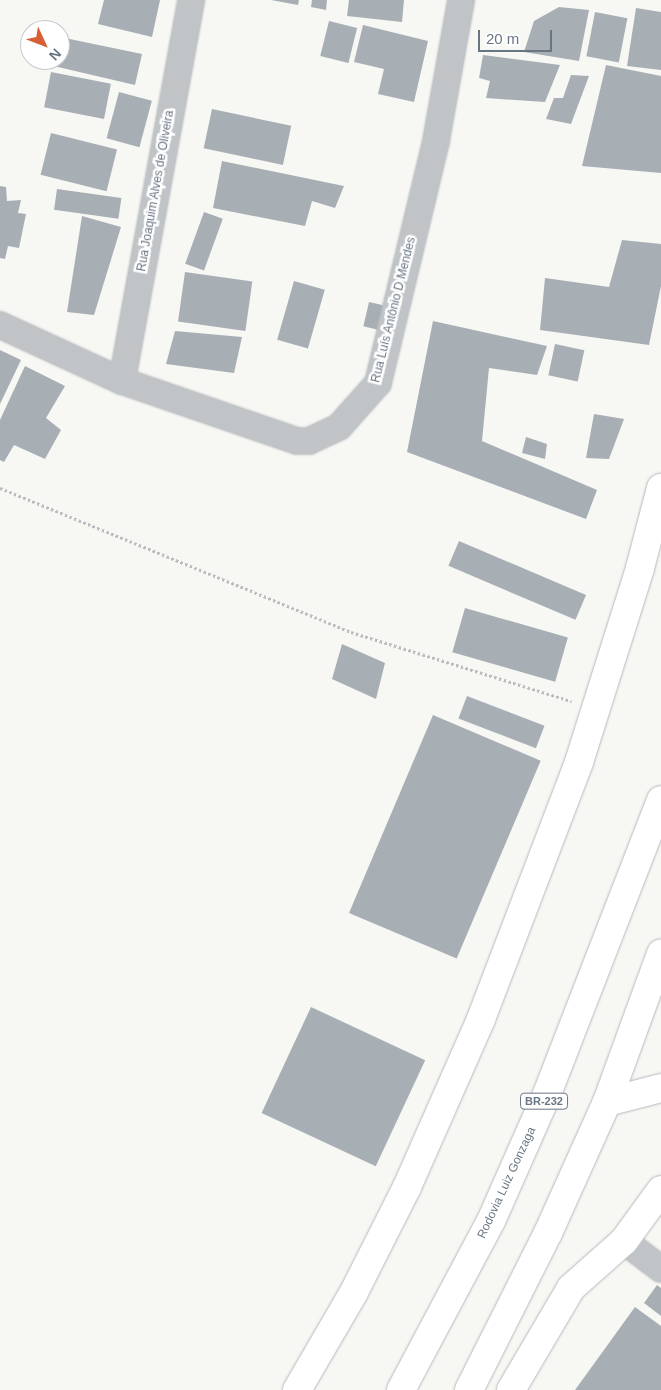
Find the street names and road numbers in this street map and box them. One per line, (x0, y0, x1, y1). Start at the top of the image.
street label: Rua Joaquim Alves de Oliveira (135, 109, 177, 273)
street label: Rua Luís Antônio D Mendes (369, 235, 419, 385)
road number: BR-232 (519, 1092, 569, 1110)
street label: Rodovia Luiz Gonzaga (475, 1125, 539, 1241)

